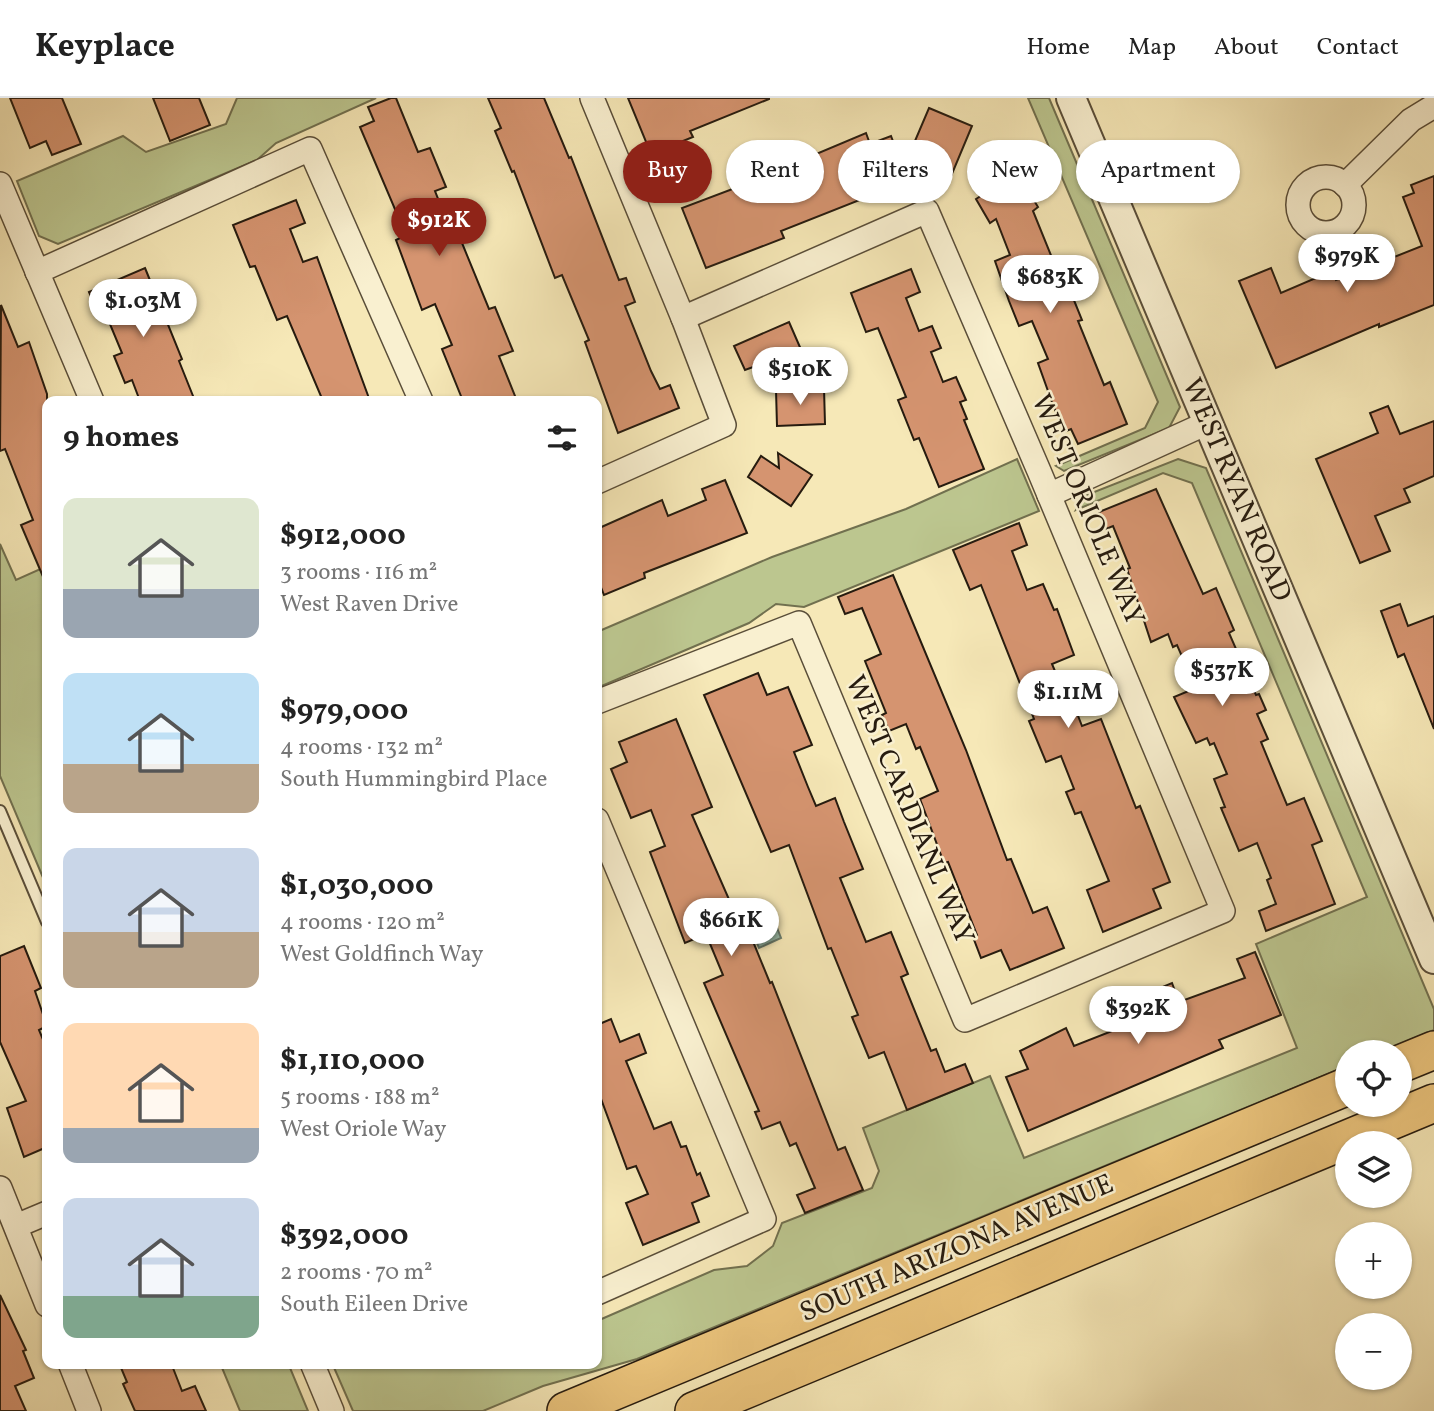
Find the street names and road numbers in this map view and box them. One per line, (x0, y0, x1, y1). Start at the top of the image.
street label: WEST RYAN ROAD (1171, 372, 1301, 608)
street label: WEST ORIOLE WAY (1021, 388, 1153, 632)
street label: WEST CARDIANL WAY (835, 670, 983, 950)
street label: SOUTH ARIZONA AVENUE (794, 1165, 1120, 1333)

